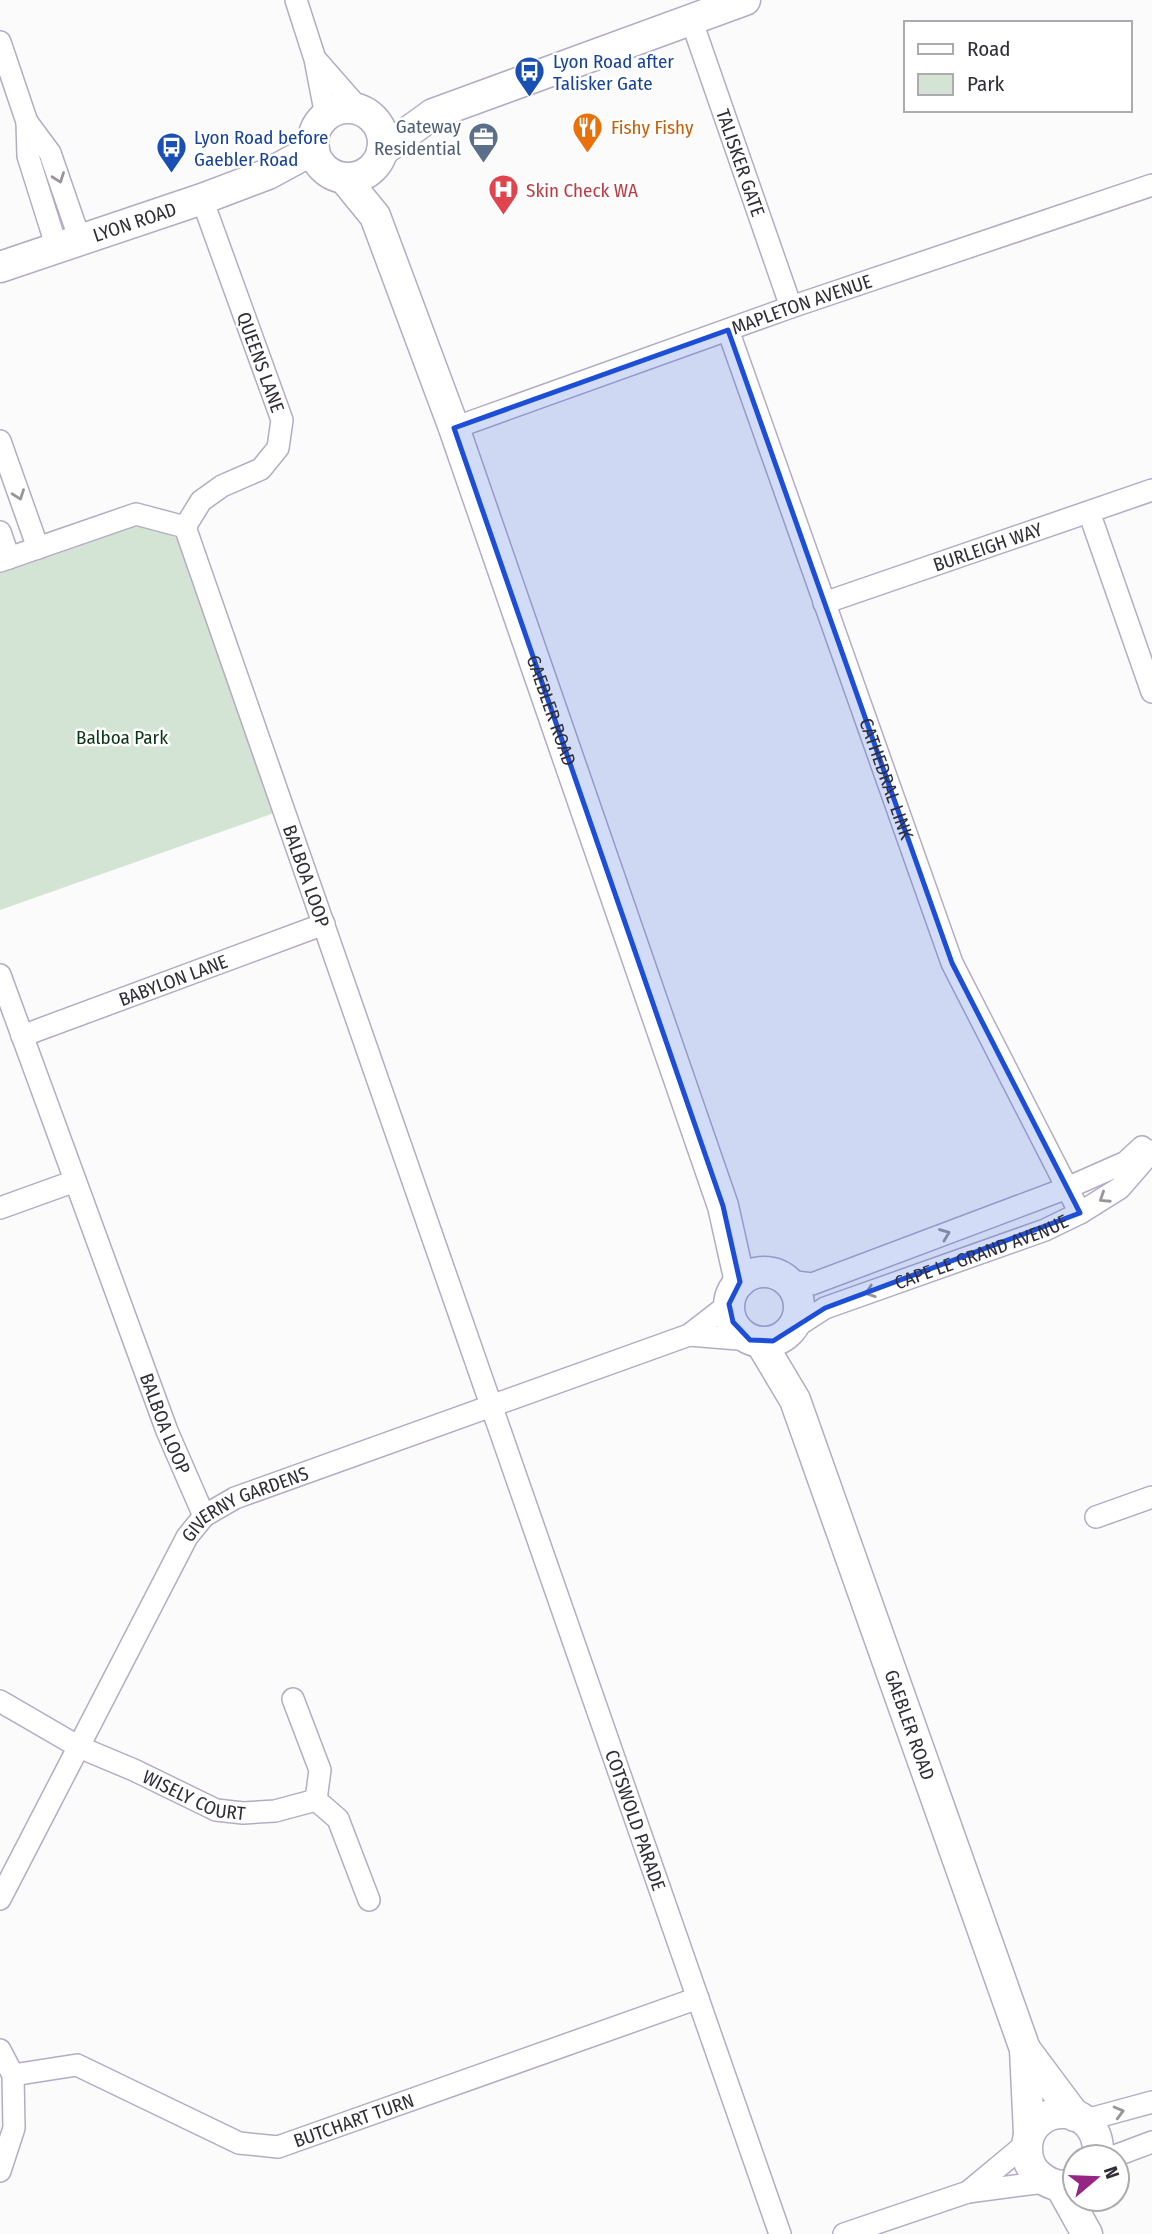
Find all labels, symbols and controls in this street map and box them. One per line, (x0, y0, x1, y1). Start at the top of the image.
legend (904, 21, 1131, 112)
text: Road (967, 36, 1011, 62)
place label: Lyon Road after Talisker Gate (553, 50, 674, 95)
bus stop icon: Lyon Road after Talisker Gate (513, 55, 547, 99)
text: Park (967, 71, 1005, 97)
street label: TALISKER GATE (711, 106, 770, 220)
restaurant icon: Fishy Fishy (571, 110, 605, 154)
place label: Gateway Residential (374, 115, 462, 160)
place label: Fishy Fishy (611, 116, 694, 139)
office icon: Gateway Residential (467, 120, 501, 164)
place label: Lyon Road before Gaebler Road (194, 126, 329, 171)
bus stop icon: Lyon Road before Gaebler Road (154, 131, 188, 175)
one-way arrow (51, 172, 65, 184)
hospital icon: Skin Check WA (486, 173, 520, 217)
place label: Skin Check WA (526, 179, 638, 202)
street label: LYON ROAD (90, 197, 179, 247)
street label: MAPLETON AVENUE (728, 270, 875, 339)
street label: QUEENS LANE (232, 309, 289, 416)
one-way arrow (11, 488, 25, 500)
street label: BURLEIGH WAY (930, 518, 1046, 577)
street label: GAEBLER ROAD (521, 652, 581, 769)
street label: CATHEDRAL LINK (854, 715, 919, 844)
park label: Balboa Park (76, 726, 168, 749)
street label: BALBOA LOOP (278, 822, 335, 930)
street label: BABYLON LANE (116, 950, 231, 1011)
one-way arrow (1098, 1190, 1111, 1203)
street label: CAPE LE GRAND AVENUE (892, 1209, 1072, 1294)
one-way arrow (938, 1228, 950, 1242)
one-way arrow (865, 1284, 877, 1298)
street label: BALBOA LOOP (135, 1370, 195, 1478)
street label: GIVERNY GARDENS (177, 1462, 311, 1547)
street label: GAEBLER ROAD (880, 1667, 940, 1783)
street label: COTSWOLD PARADE (600, 1747, 670, 1894)
street label: WISELY COURT (139, 1765, 247, 1825)
street label: BUTCHART TURN (291, 2089, 417, 2153)
one-way arrow (1113, 2106, 1125, 2120)
north arrow (1061, 2143, 1131, 2213)
text: N (1099, 2163, 1124, 2182)

